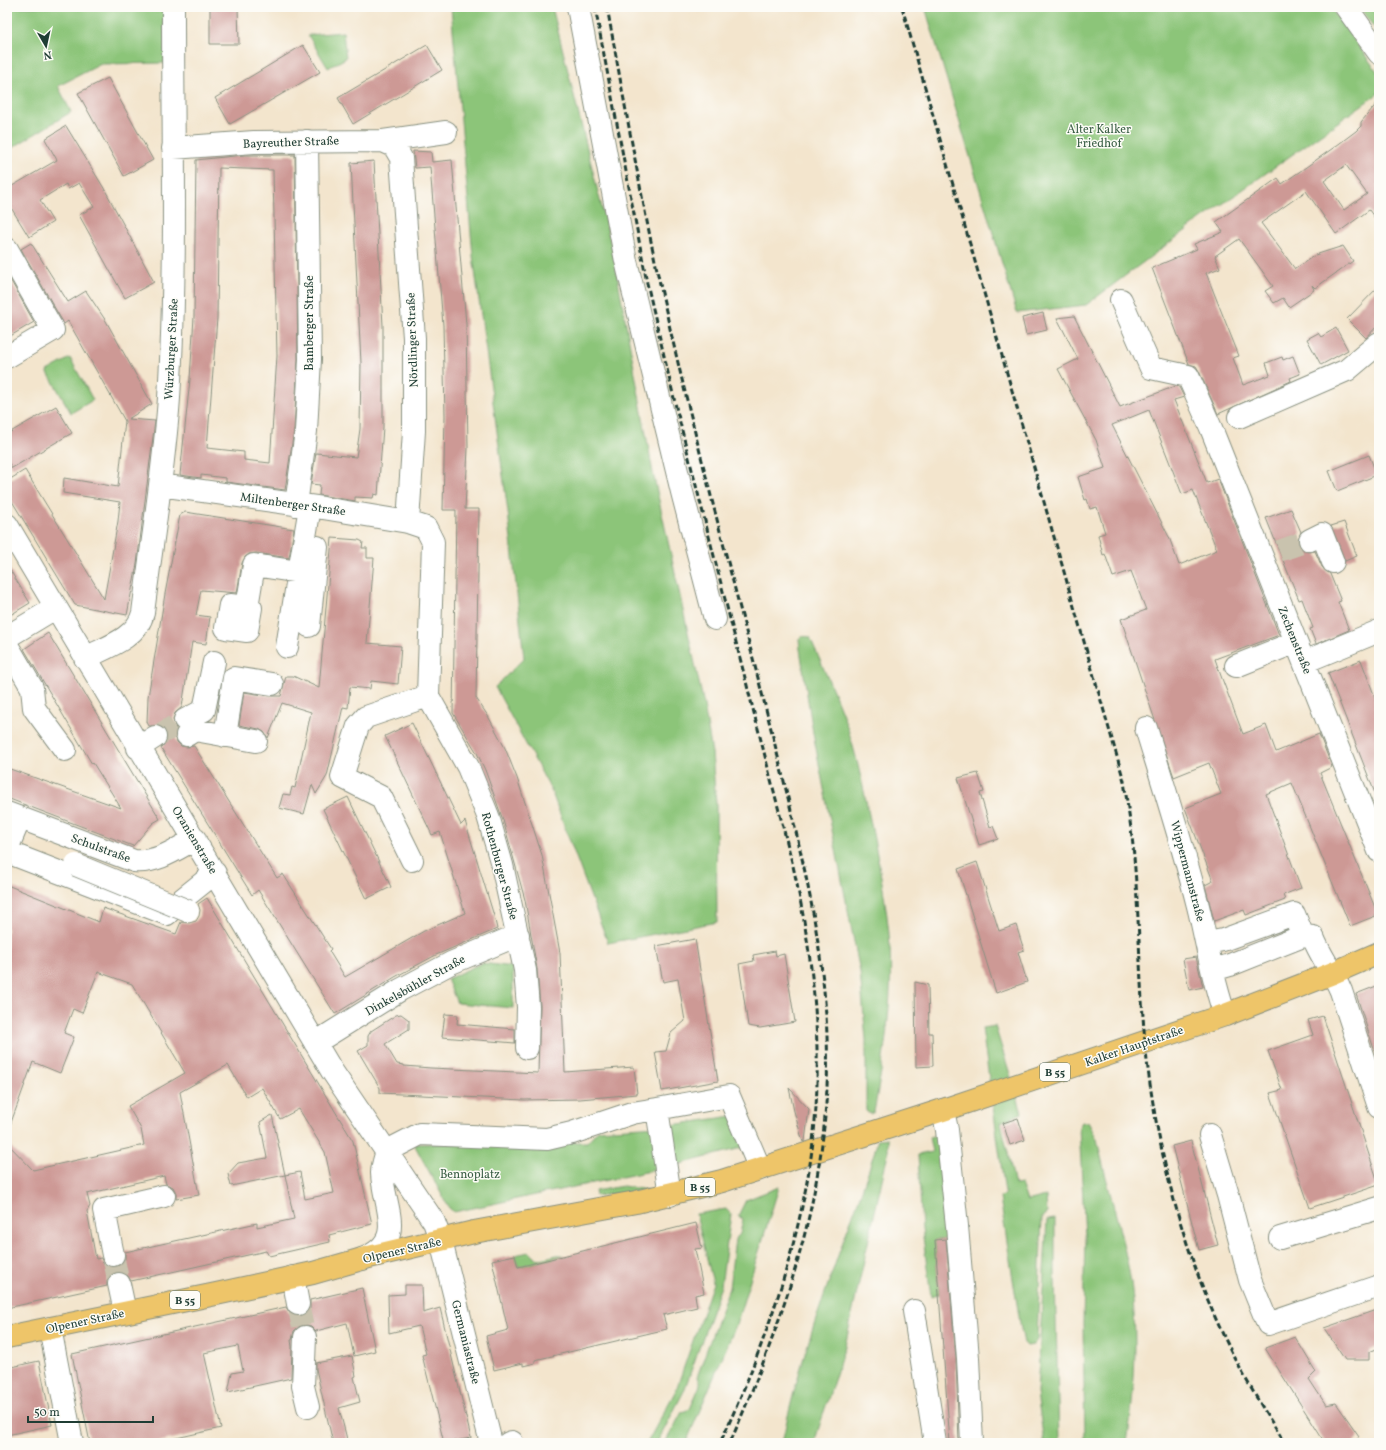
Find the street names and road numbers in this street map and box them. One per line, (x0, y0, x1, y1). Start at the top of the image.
street label: Bayreuther Straße (243, 133, 340, 153)
street label: Bamberger Straße (302, 275, 318, 371)
street label: Nördlinger Straße (403, 292, 423, 388)
street label: Würzburger Straße (161, 298, 183, 400)
street label: Miltenberger Straße (239, 490, 347, 520)
street label: Zechenstraße (1273, 604, 1315, 677)
street label: Oranienstraße (168, 804, 221, 878)
street label: Rothenburger Straße (477, 811, 521, 922)
street label: Wippermannstraße (1166, 819, 1208, 924)
street label: Schulstraße (69, 831, 133, 867)
street label: Dinkelsbühler Straße (363, 952, 469, 1020)
street label: Kalker Hauptstraße (1083, 1022, 1186, 1071)
road number: B 55 (1040, 1063, 1070, 1081)
road number: B 55 (685, 1178, 715, 1196)
street label: Olpener Straße (361, 1234, 443, 1268)
road number: B 55 (170, 1291, 200, 1309)
street label: Germaniastraße (447, 1299, 483, 1386)
street label: Olpener Straße (44, 1306, 126, 1338)

